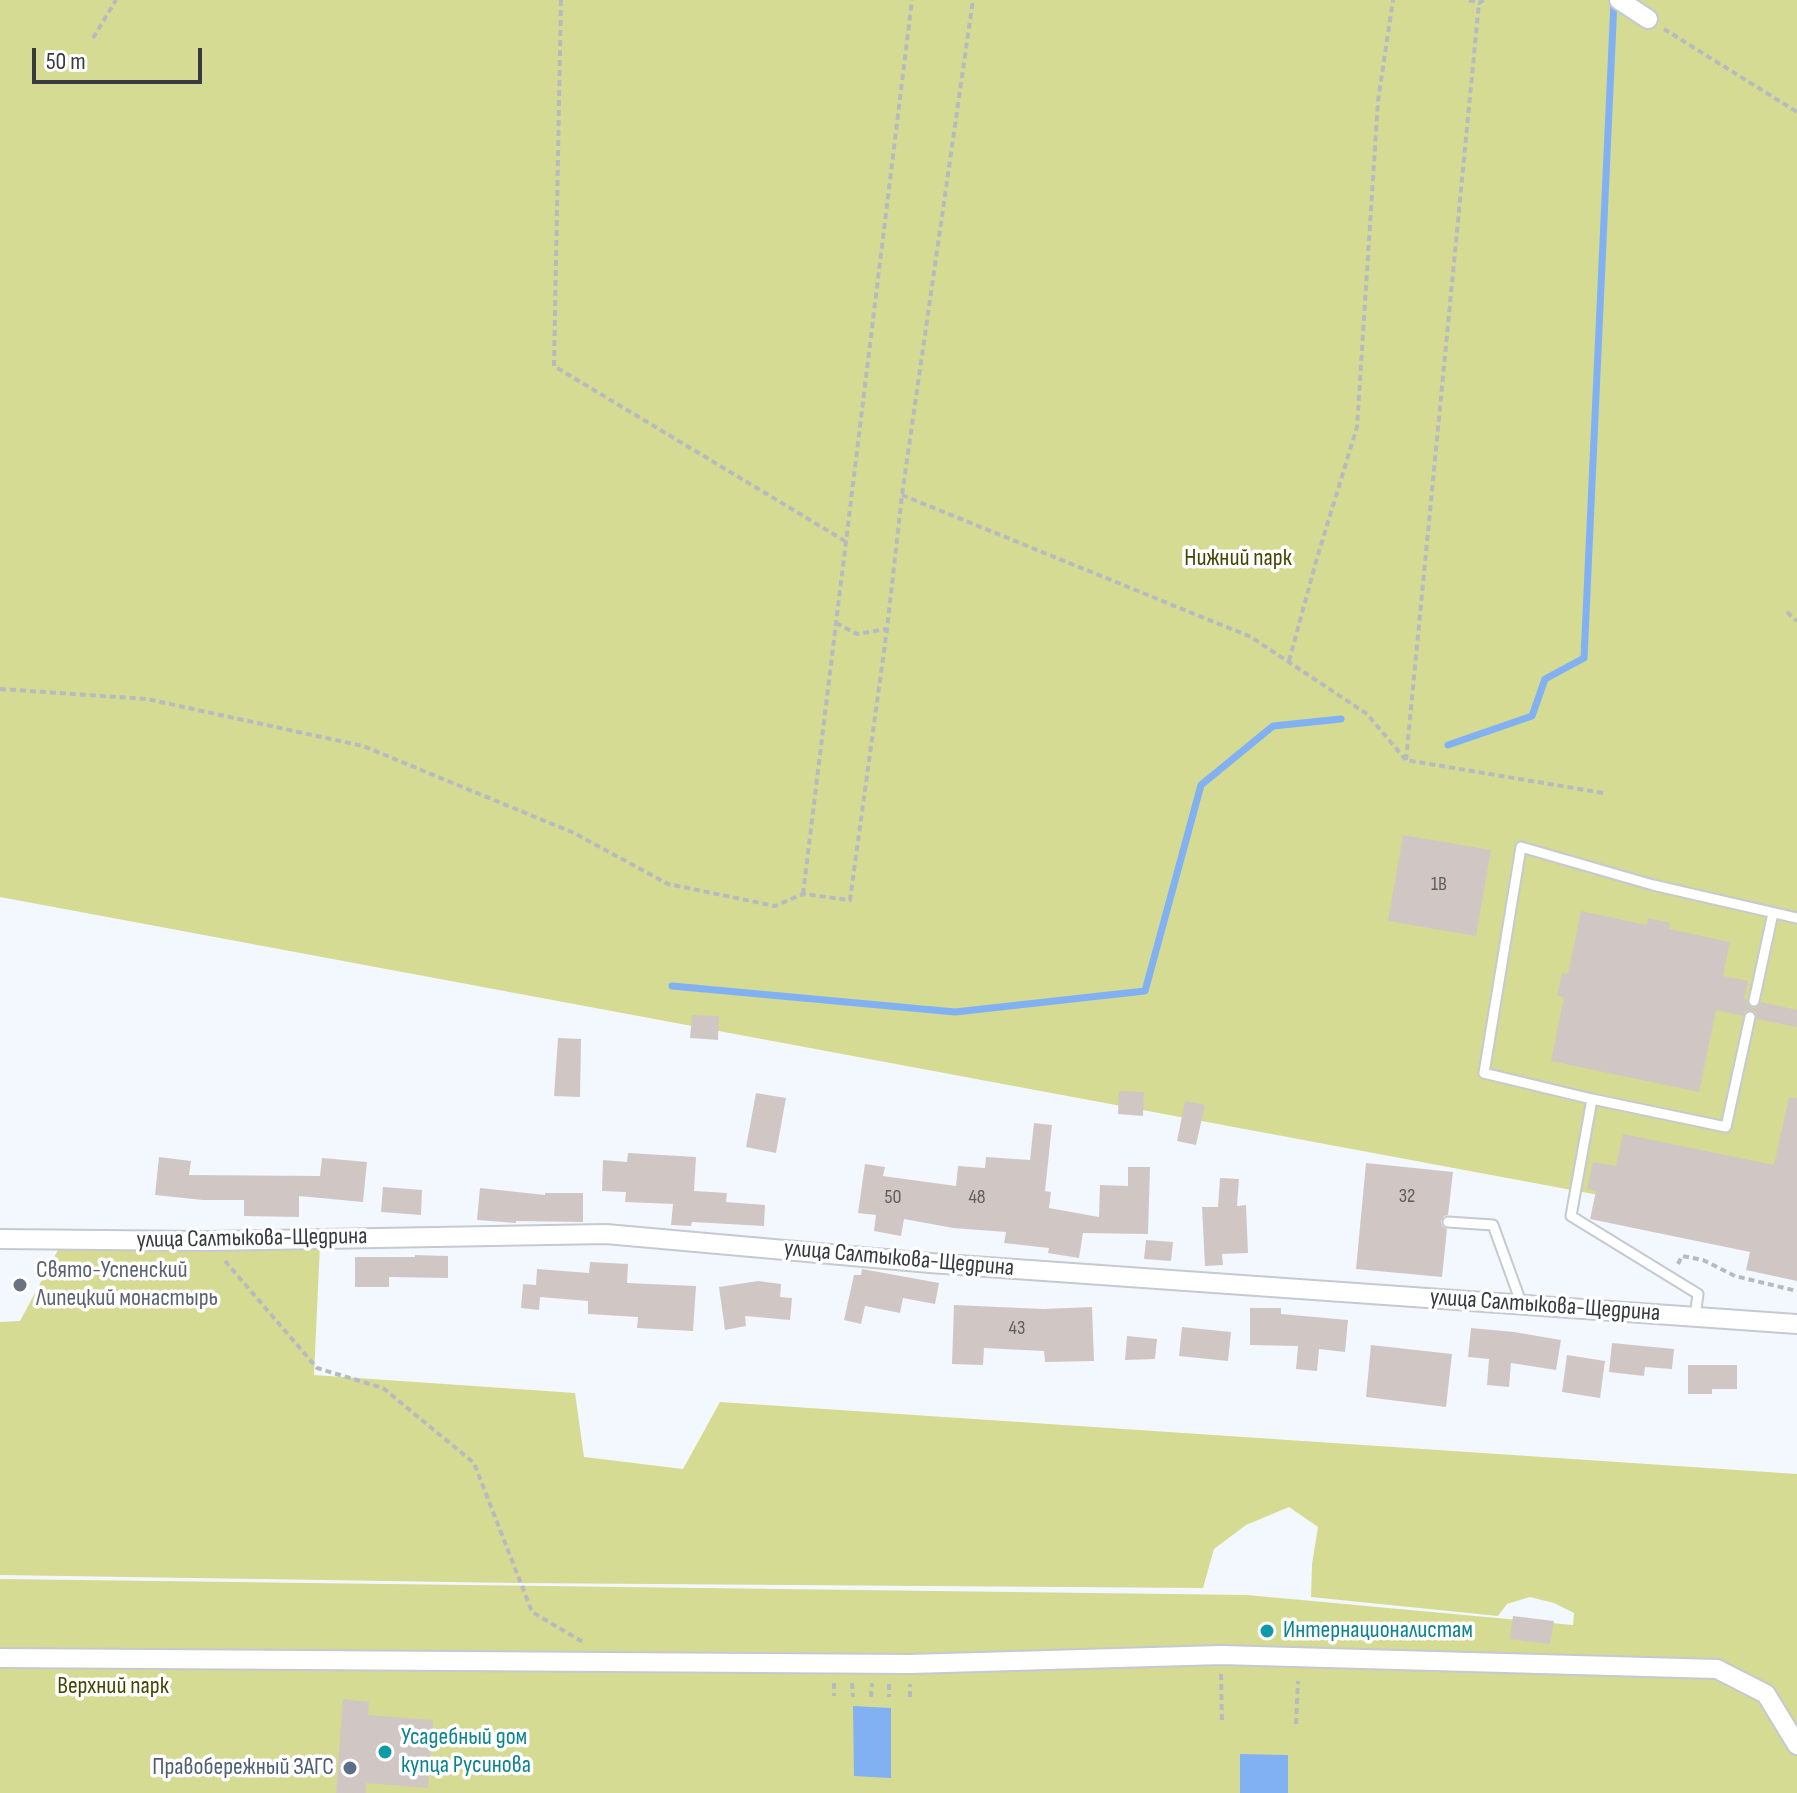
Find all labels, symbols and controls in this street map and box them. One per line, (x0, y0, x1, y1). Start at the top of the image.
scale bar (36, 32, 206, 82)
text: 50 m (46, 47, 86, 76)
park label: Нижний парк (1184, 545, 1292, 573)
house number: 1В (1431, 873, 1447, 897)
house number: 32 (1399, 1185, 1415, 1209)
house number: 50 (885, 1186, 901, 1210)
house number: 48 (968, 1186, 986, 1210)
street label: улица Салтыкова-Щедрина (136, 1223, 368, 1255)
street label: улица Салтыкова-Щедрина (783, 1235, 1015, 1283)
place label: Свято-Успенский Липецкий монастырь (36, 1257, 218, 1313)
marker: Свято-Успенский Липецкий монастырь (11, 1276, 29, 1294)
street label: улица Салтыкова-Щедрина (1429, 1284, 1661, 1328)
house number: 43 (1009, 1317, 1025, 1341)
place label: Интернационалистам (1283, 1617, 1473, 1645)
marker: Интернационалистам (1258, 1622, 1276, 1640)
park label: Верхний парк (57, 1673, 169, 1701)
place label: Усадебный дом купца Русинова (401, 1724, 531, 1780)
marker: Усадебный дом купца Русинова (376, 1743, 394, 1761)
place label: Правобережный ЗАГС (152, 1754, 334, 1782)
marker: Правобережный ЗАГС (341, 1759, 359, 1777)

